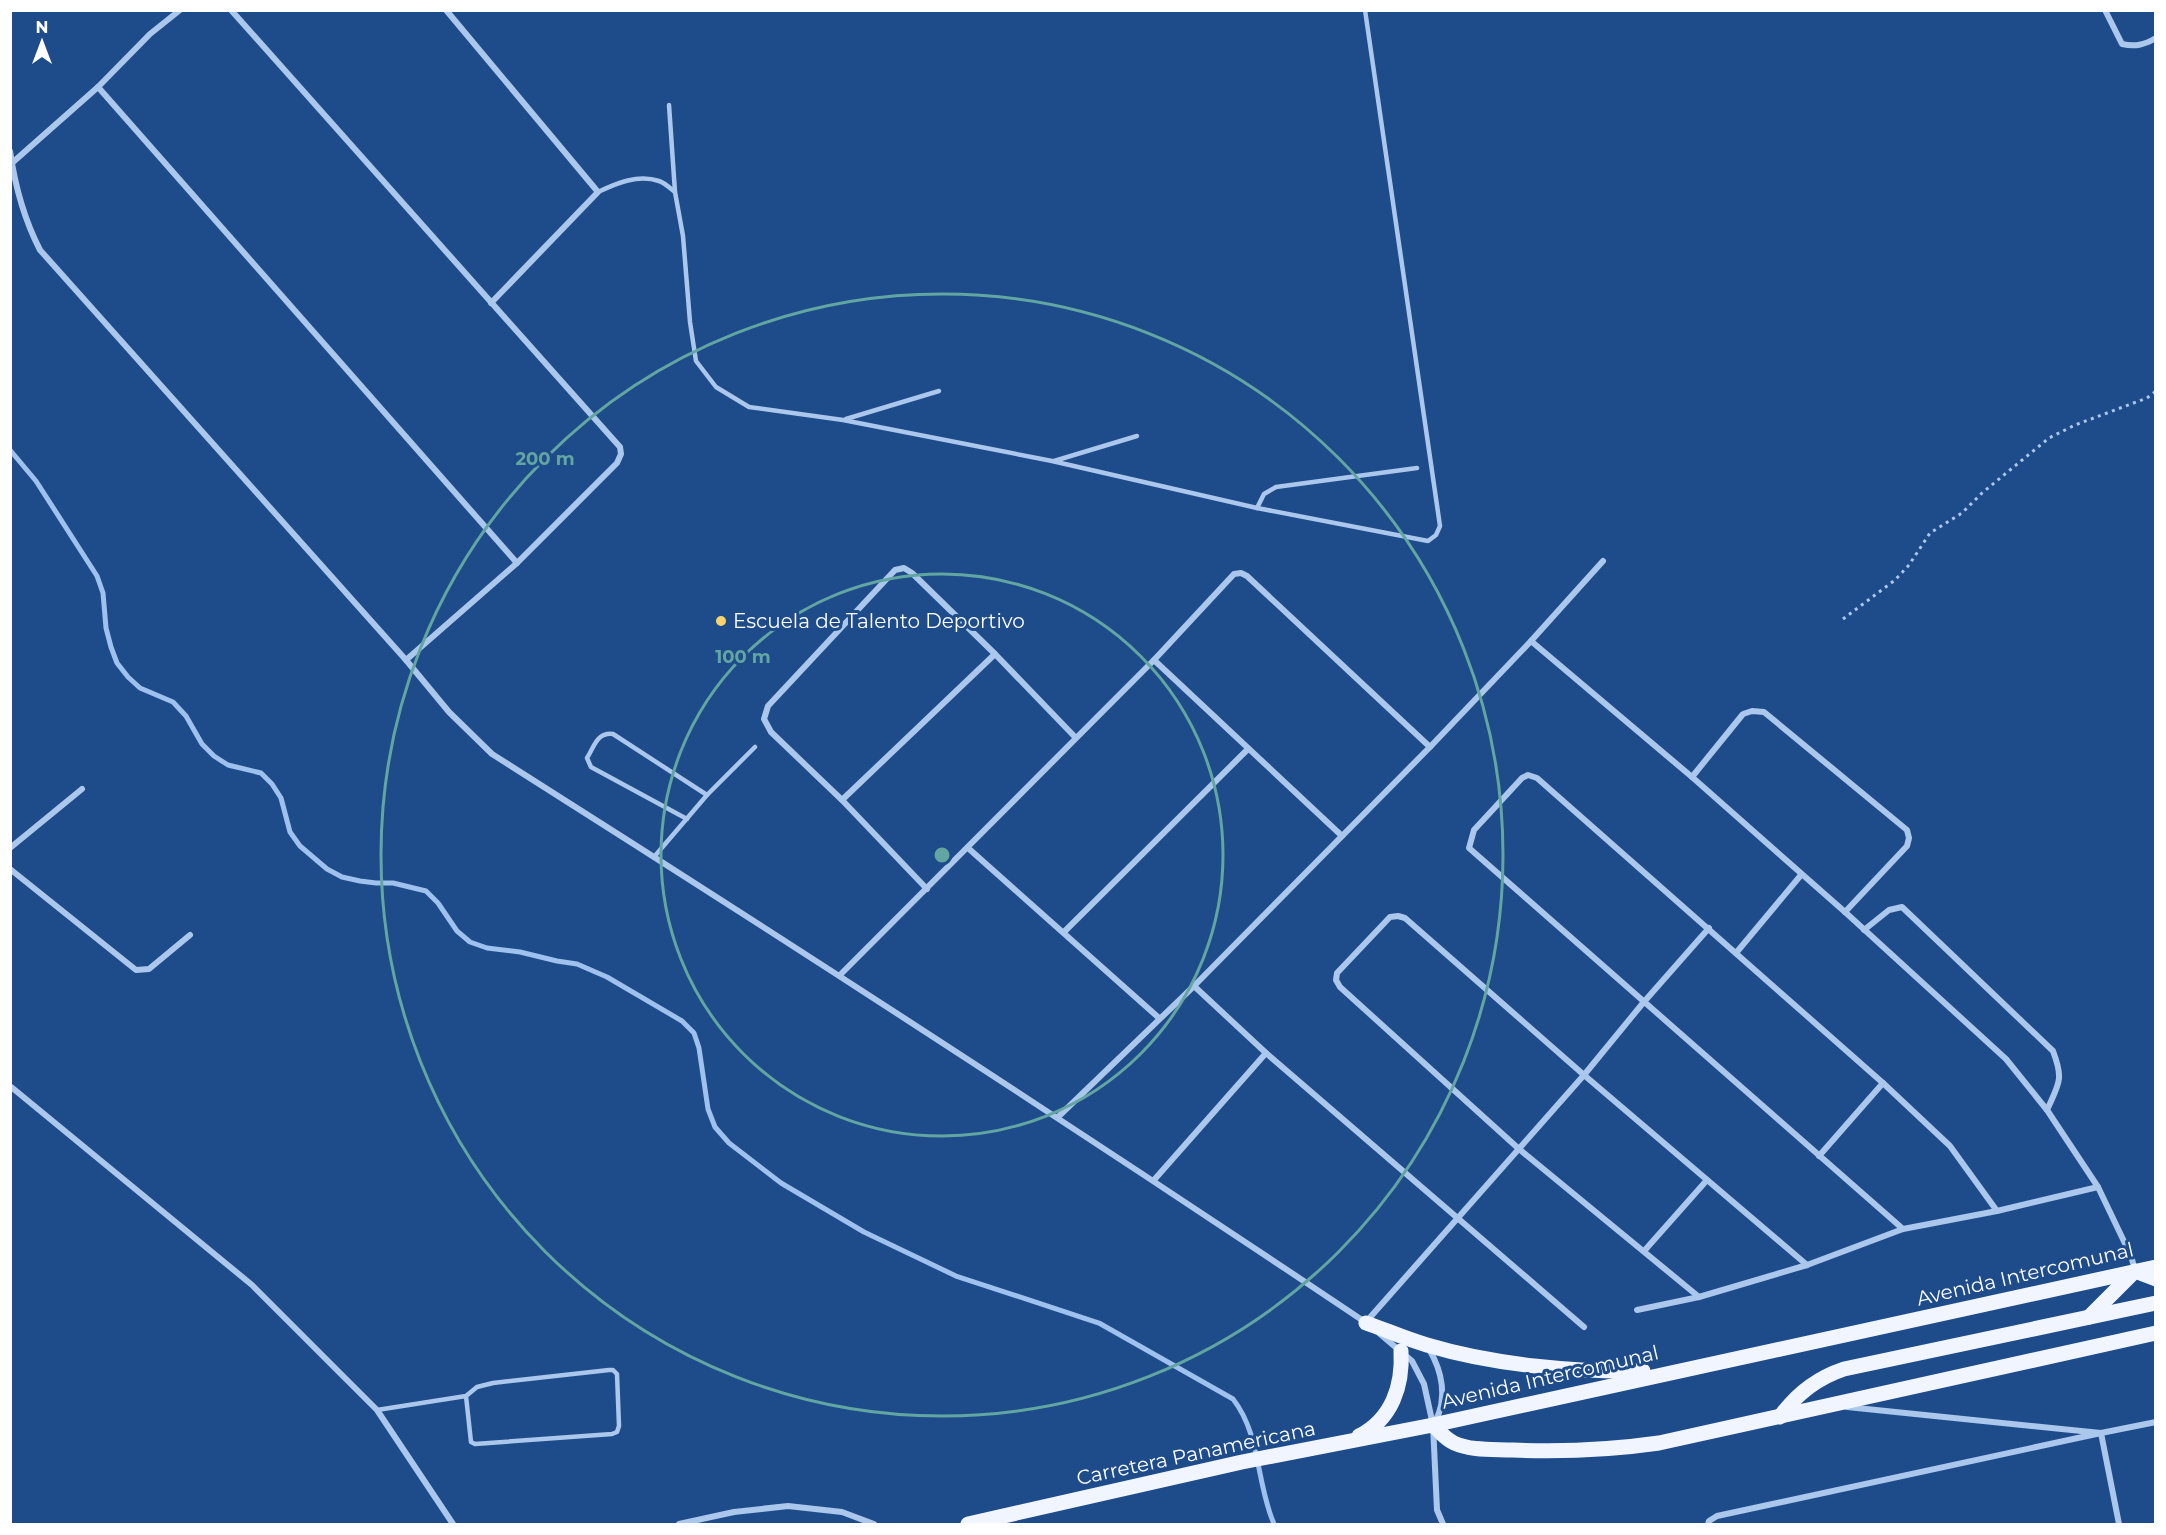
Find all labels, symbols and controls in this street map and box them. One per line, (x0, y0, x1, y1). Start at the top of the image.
north arrow (12, 12, 72, 72)
text: N (36, 18, 48, 37)
text: 200 m (515, 448, 575, 470)
place label: Escuela de Talento Deportivo (733, 609, 1025, 633)
marker: Escuela de Talento Deportivo (714, 614, 728, 628)
text: 100 m (715, 646, 771, 668)
centre of rings (932, 845, 952, 865)
street label: Avenida Intercomunal (1914, 1237, 2136, 1311)
street label: Avenida Intercomunal (1439, 1340, 1661, 1414)
street label: Carretera Panamericana (1074, 1416, 1318, 1490)

